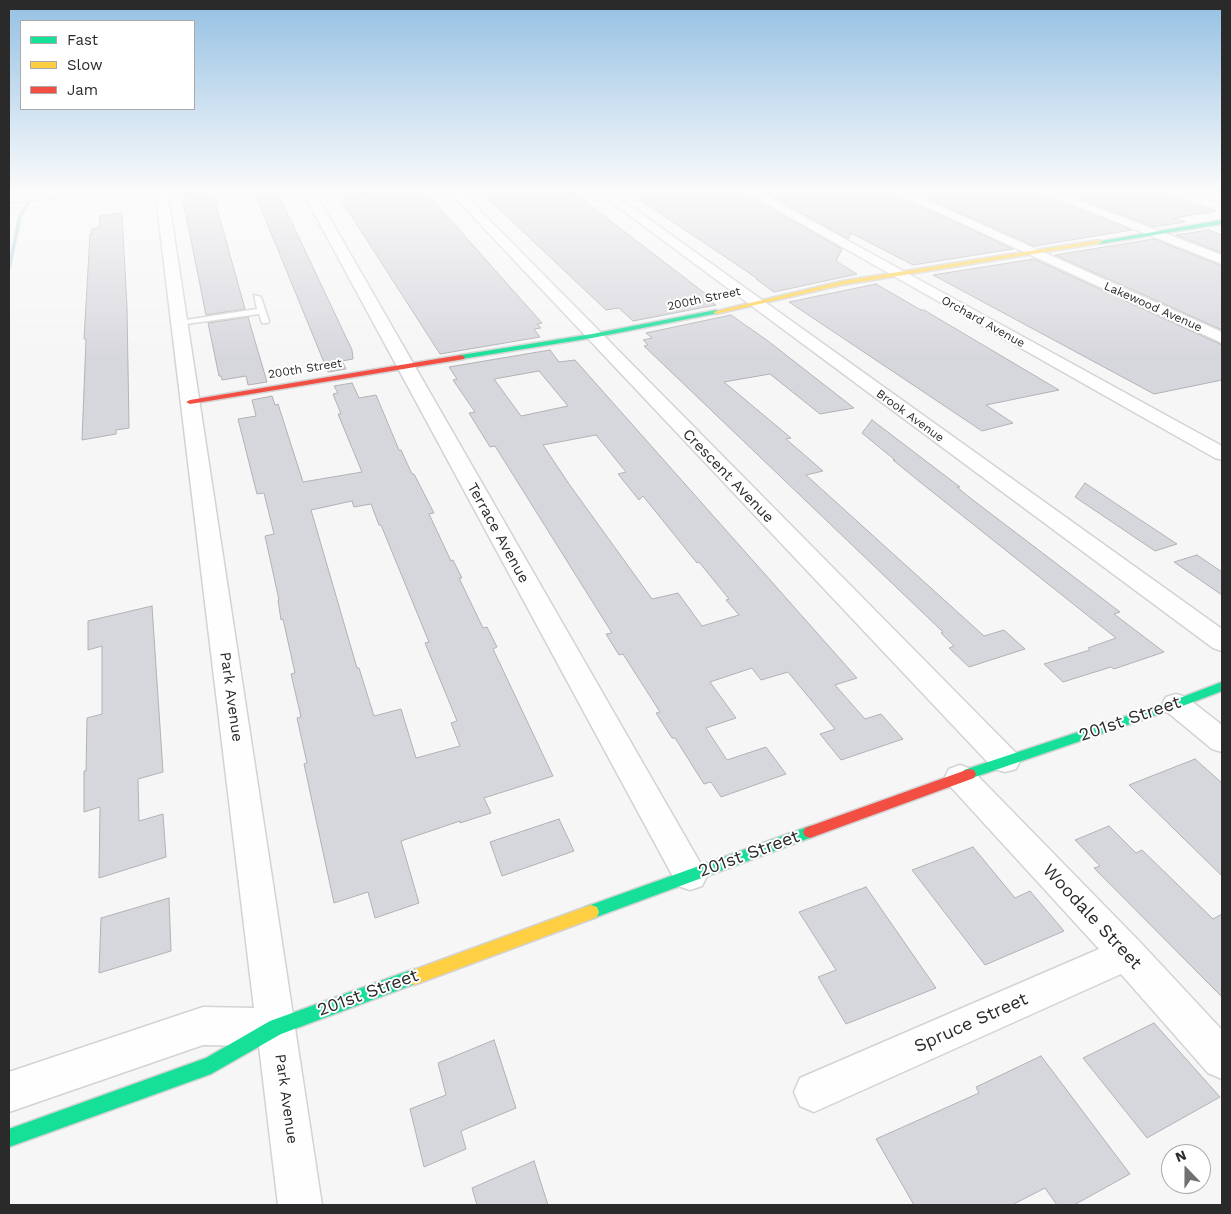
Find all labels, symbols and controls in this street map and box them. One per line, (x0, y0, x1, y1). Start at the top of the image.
legend (20, 20, 195, 110)
text: Fast (67, 31, 98, 49)
text: Slow (67, 56, 103, 74)
text: Jam (67, 81, 98, 99)
street label: Lakewood Avenue (1102, 279, 1204, 335)
street label: 200th Street (666, 284, 742, 314)
street label: Orchard Avenue (939, 293, 1027, 351)
street label: 200th Street (267, 356, 343, 382)
street label: Brook Avenue (873, 387, 947, 445)
street label: Crescent Avenue (679, 425, 777, 527)
street label: Terrace Avenue (463, 480, 533, 586)
street label: Park Avenue (216, 651, 246, 743)
street label: 201st Street (1076, 692, 1184, 746)
street label: 201st Street (695, 826, 803, 882)
street label: Woodale Street (1038, 860, 1146, 974)
street label: 201st Street (314, 965, 422, 1021)
street label: Spruce Street (911, 988, 1031, 1058)
street label: Park Avenue (271, 1053, 301, 1145)
north arrow (1161, 1144, 1211, 1194)
text: N (1173, 1147, 1189, 1165)

